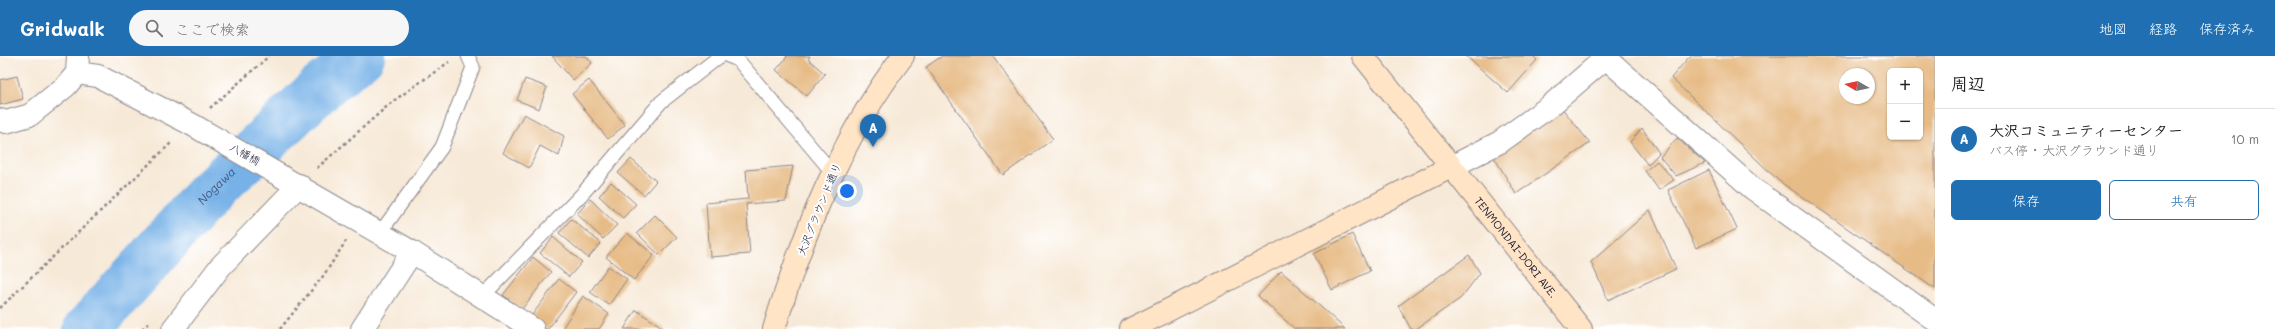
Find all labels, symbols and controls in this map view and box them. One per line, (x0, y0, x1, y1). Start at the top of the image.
search box (129, 10, 409, 46)
text: Gridwalk (20, 16, 105, 41)
icon: search (143, 17, 165, 39)
text: ここで検索 (175, 19, 250, 39)
text: 地図 (2099, 19, 2127, 38)
text: 経路 (2149, 19, 2177, 38)
text: 保存済み (2199, 19, 2255, 38)
north arrow (1839, 68, 1875, 104)
map controls (1887, 68, 1923, 140)
button: + (1887, 68, 1923, 104)
text: 周辺 (1951, 72, 1985, 94)
button: − (1887, 104, 1923, 140)
pin: A (860, 114, 886, 147)
text: 大沢コミュニティーセンター (1989, 120, 2183, 140)
text: A (1959, 130, 1969, 147)
text: 10 m (2231, 130, 2259, 147)
street label: 八幡橋 (227, 139, 263, 168)
text: バス停 · 大沢グラウンド通り (1989, 141, 2159, 158)
street label: 大沢グラウンド通り (793, 160, 844, 258)
water label: Nogawa (193, 163, 238, 208)
button: 保存 (1951, 180, 2101, 220)
button: 共有 (2109, 180, 2259, 220)
your location (837, 181, 857, 201)
street label: TENMONDAI-DORI AVE. (1471, 194, 1561, 301)

